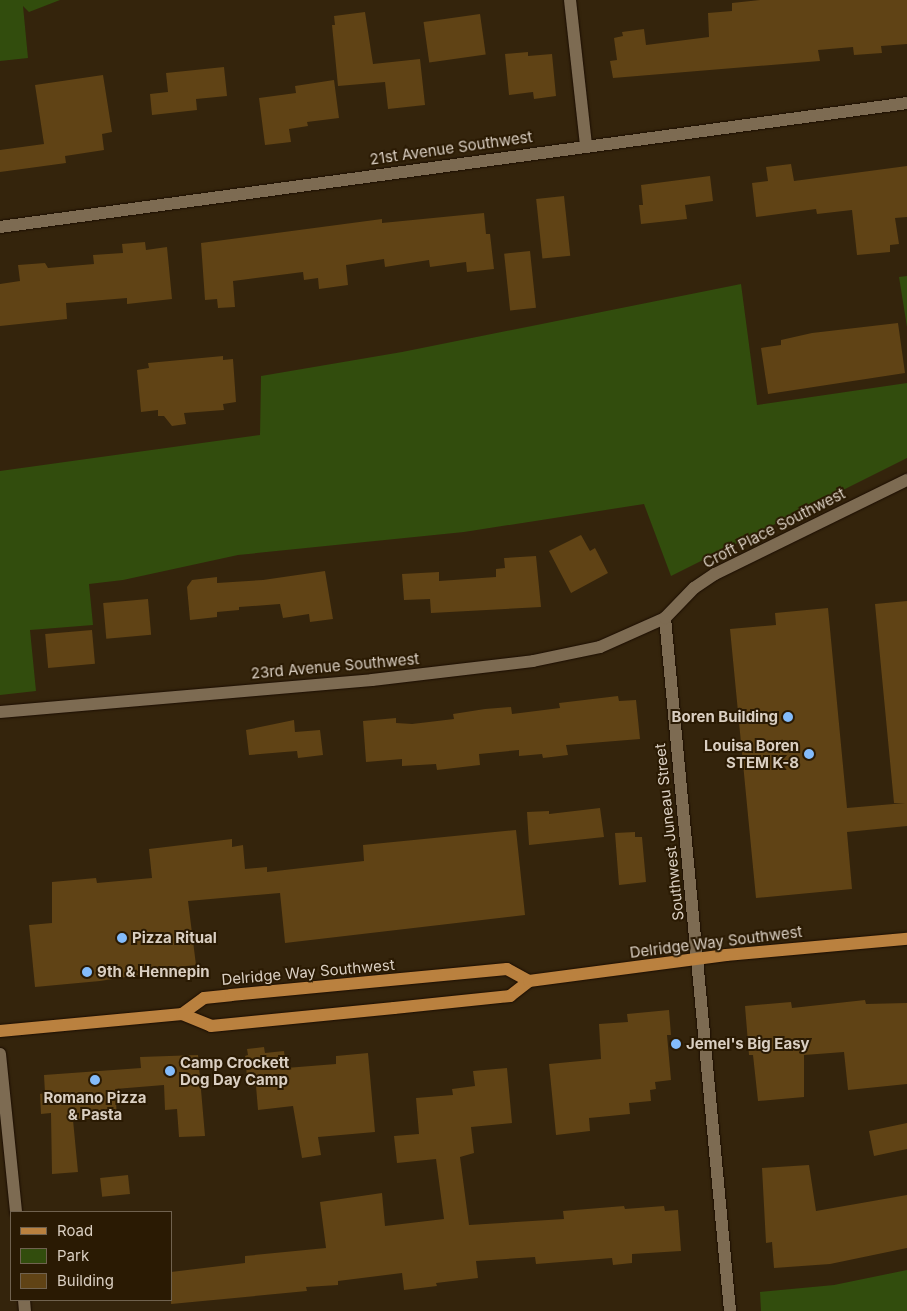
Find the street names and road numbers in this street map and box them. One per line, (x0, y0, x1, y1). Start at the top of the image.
street label: 21st Avenue Southwest (369, 128, 533, 168)
street label: Croft Place Southwest (700, 484, 848, 572)
street label: 23rd Avenue Southwest (250, 650, 420, 682)
street label: Southwest Juneau Street (651, 743, 687, 921)
street label: Delridge Way Southwest (629, 922, 803, 962)
street label: Delridge Way Southwest (221, 955, 395, 989)

